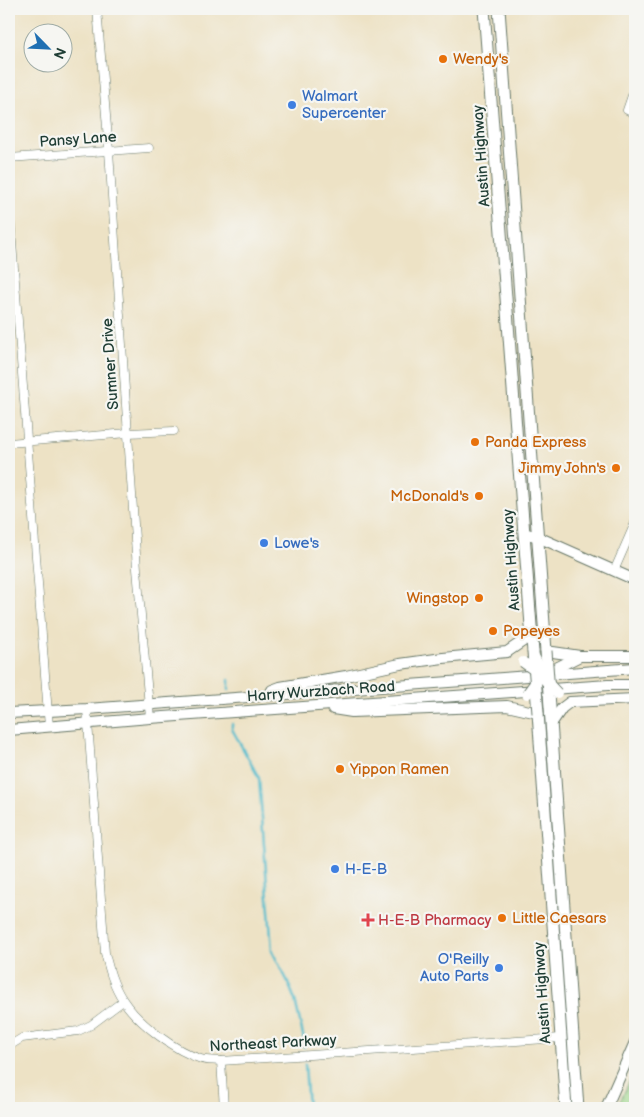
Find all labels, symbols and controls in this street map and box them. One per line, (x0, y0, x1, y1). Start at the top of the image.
north arrow (22, 22, 72, 72)
text: N (50, 45, 69, 61)
place label: Wendy's (453, 50, 509, 69)
marker: Wendy's (437, 53, 449, 65)
place label: Walmart Supercenter (302, 87, 387, 123)
marker: Walmart Supercenter (286, 99, 298, 111)
street label: Austin Highway (468, 104, 495, 207)
street label: Pansy Lane (39, 127, 117, 152)
street label: Sumner Drive (98, 317, 123, 410)
place label: Panda Express (485, 433, 587, 452)
marker: Panda Express (469, 436, 481, 448)
place label: Jimmy John's (518, 459, 607, 478)
marker: Jimmy John's (610, 462, 622, 474)
place label: McDonald's (390, 487, 470, 506)
marker: McDonald's (473, 490, 485, 502)
street label: Austin Highway (498, 508, 525, 611)
place label: Lowe's (274, 534, 320, 553)
marker: Lowe's (258, 537, 270, 549)
place label: Wingstop (407, 589, 469, 608)
marker: Wingstop (473, 592, 485, 604)
place label: Popeyes (503, 622, 561, 641)
marker: Popeyes (487, 625, 499, 637)
street label: Harry Wurzbach Road (246, 677, 396, 706)
place label: Yippon Ramen (349, 760, 449, 779)
marker: Yippon Ramen (334, 763, 346, 775)
place label: H-E-B (345, 860, 387, 879)
marker: H-E-B (329, 863, 341, 875)
place label: Little Caesars (512, 909, 607, 928)
place label: H-E-B Pharmacy (378, 911, 492, 930)
marker: Little Caesars (496, 912, 508, 924)
marker: H-E-B Pharmacy (362, 914, 374, 926)
street label: Austin Highway (529, 941, 556, 1044)
place label: O'Reilly Auto Parts (420, 950, 490, 986)
marker: O'Reilly Auto Parts (493, 962, 505, 974)
street label: Northeast Parkway (209, 1031, 337, 1056)

